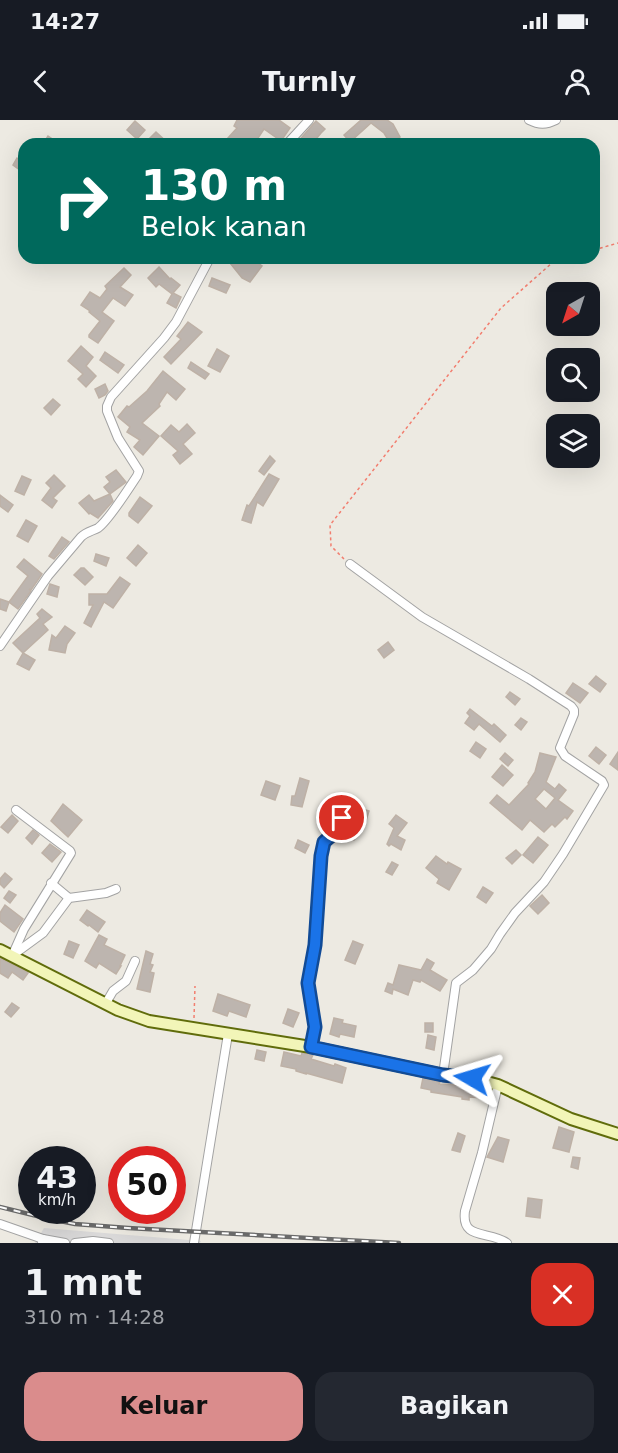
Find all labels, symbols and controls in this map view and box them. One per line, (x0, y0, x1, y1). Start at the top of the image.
text: 14:27 (30, 9, 100, 34)
icon: back (24, 65, 57, 98)
icon: person (561, 65, 594, 98)
text: Turnly (262, 66, 356, 97)
text: 130 m (141, 161, 287, 210)
icon: right (42, 162, 120, 240)
text: Belok kanan (141, 211, 307, 242)
north arrow (546, 282, 600, 336)
map controls (546, 282, 600, 468)
button: search (546, 348, 600, 402)
button: layers (546, 414, 600, 468)
pin (316, 792, 367, 843)
icon: arrive (325, 801, 358, 834)
position arrow (440, 1046, 504, 1110)
speed limit sign: 50 (108, 1146, 186, 1224)
text: 43 (36, 1160, 78, 1195)
text: km/h (38, 1191, 76, 1209)
text: 1 mnt (24, 1262, 142, 1303)
button: close (531, 1263, 594, 1326)
text: 310 m · 14:28 (24, 1305, 165, 1329)
button: Keluar (24, 1372, 303, 1441)
button: Bagikan (315, 1372, 594, 1441)

